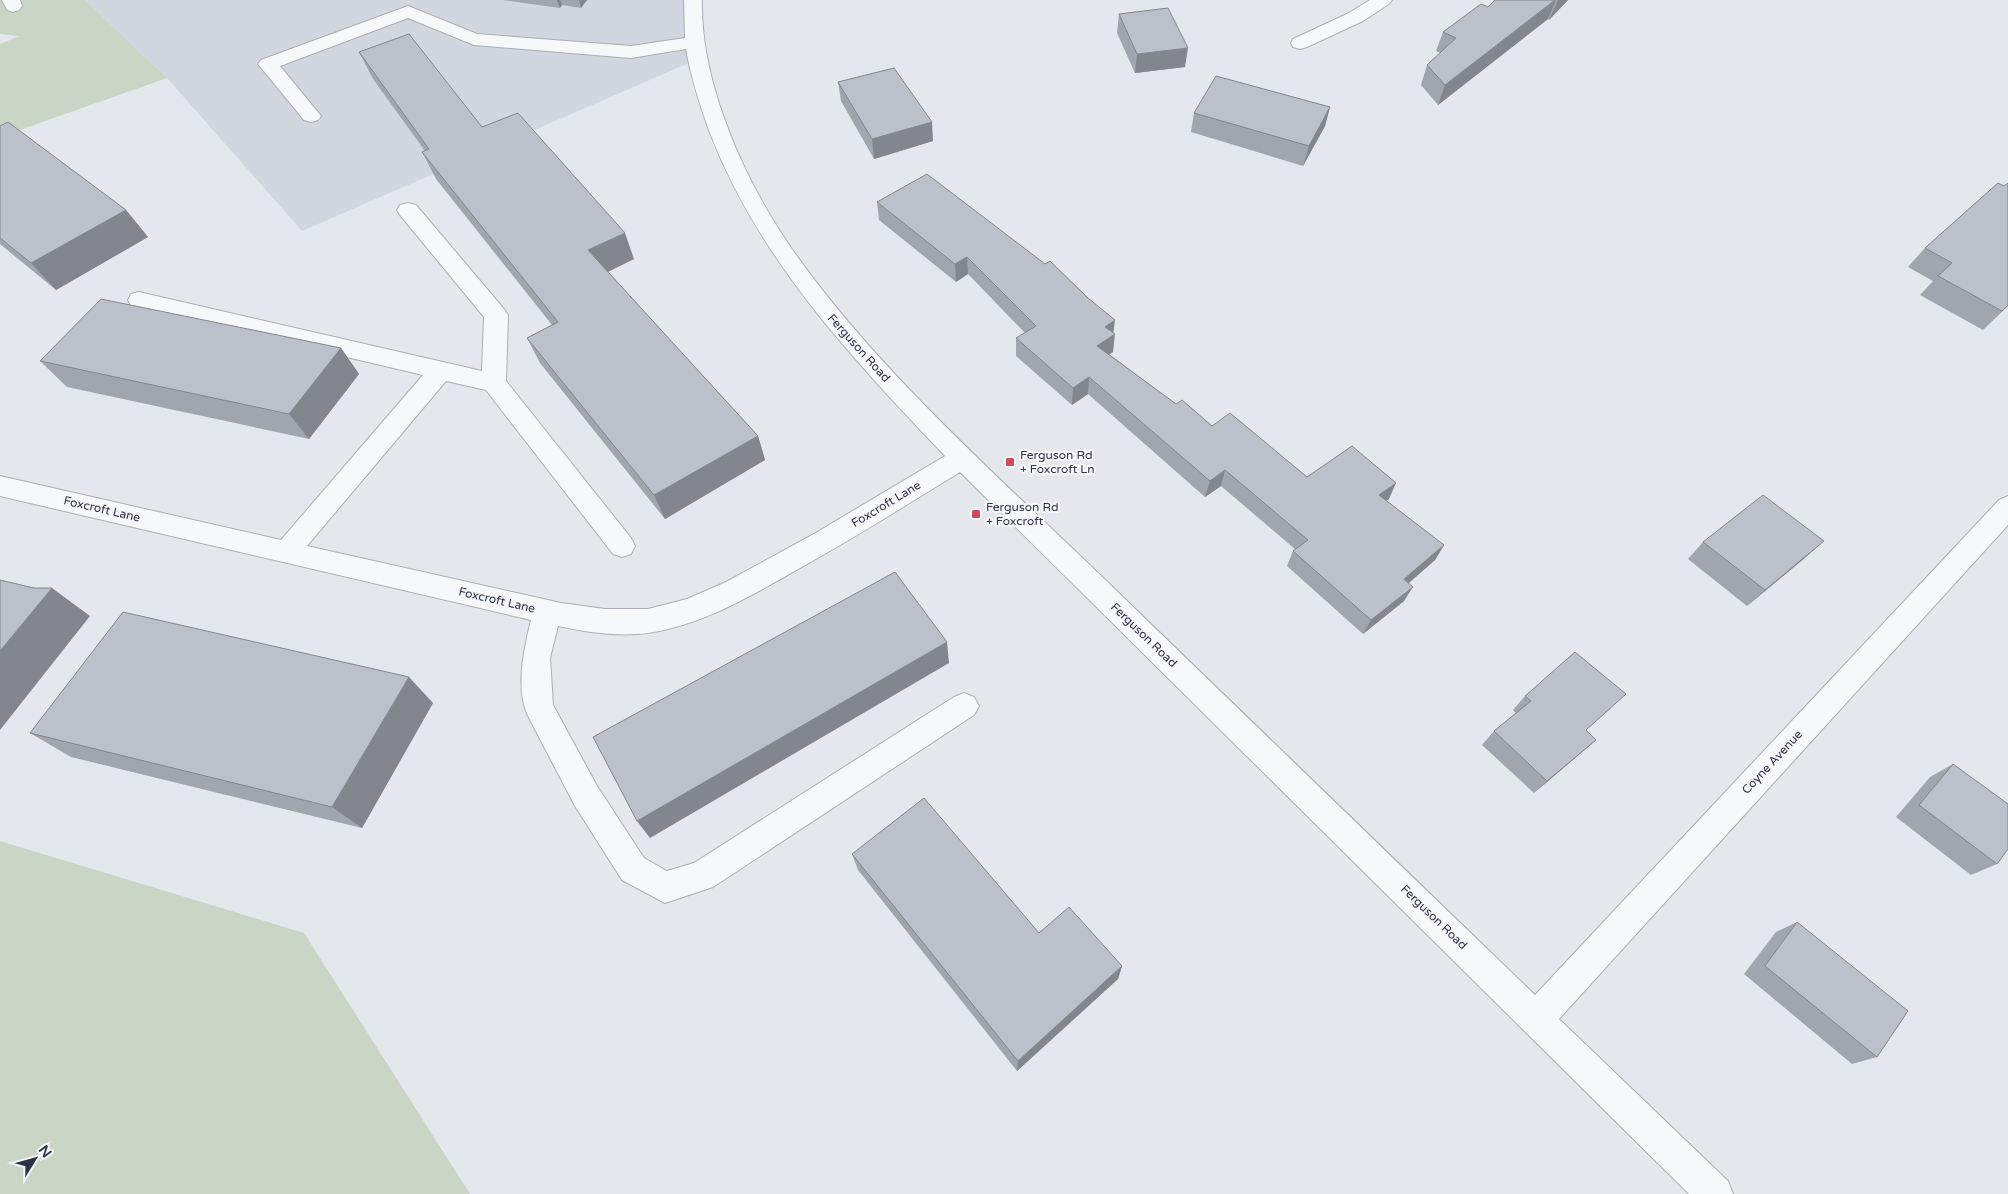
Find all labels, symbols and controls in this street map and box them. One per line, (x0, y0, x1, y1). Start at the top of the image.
street label: Ferguson Road (825, 311, 893, 385)
place label: Ferguson Rd + Foxcroft Ln (1020, 448, 1095, 476)
marker: Ferguson Rd + Foxcroft Ln (1004, 456, 1016, 468)
street label: Foxcroft Lane (849, 478, 923, 530)
street label: Foxcroft Lane (62, 493, 142, 525)
place label: Ferguson Rd + Foxcroft (986, 500, 1059, 528)
marker: Ferguson Rd + Foxcroft (970, 508, 982, 520)
street label: Foxcroft Lane (457, 584, 537, 616)
street label: Ferguson Road (1108, 600, 1180, 670)
street label: Coyne Avenue (1739, 727, 1805, 797)
street label: Ferguson Road (1398, 882, 1470, 952)
north arrow (10, 1134, 60, 1184)
text: N (35, 1142, 55, 1161)

